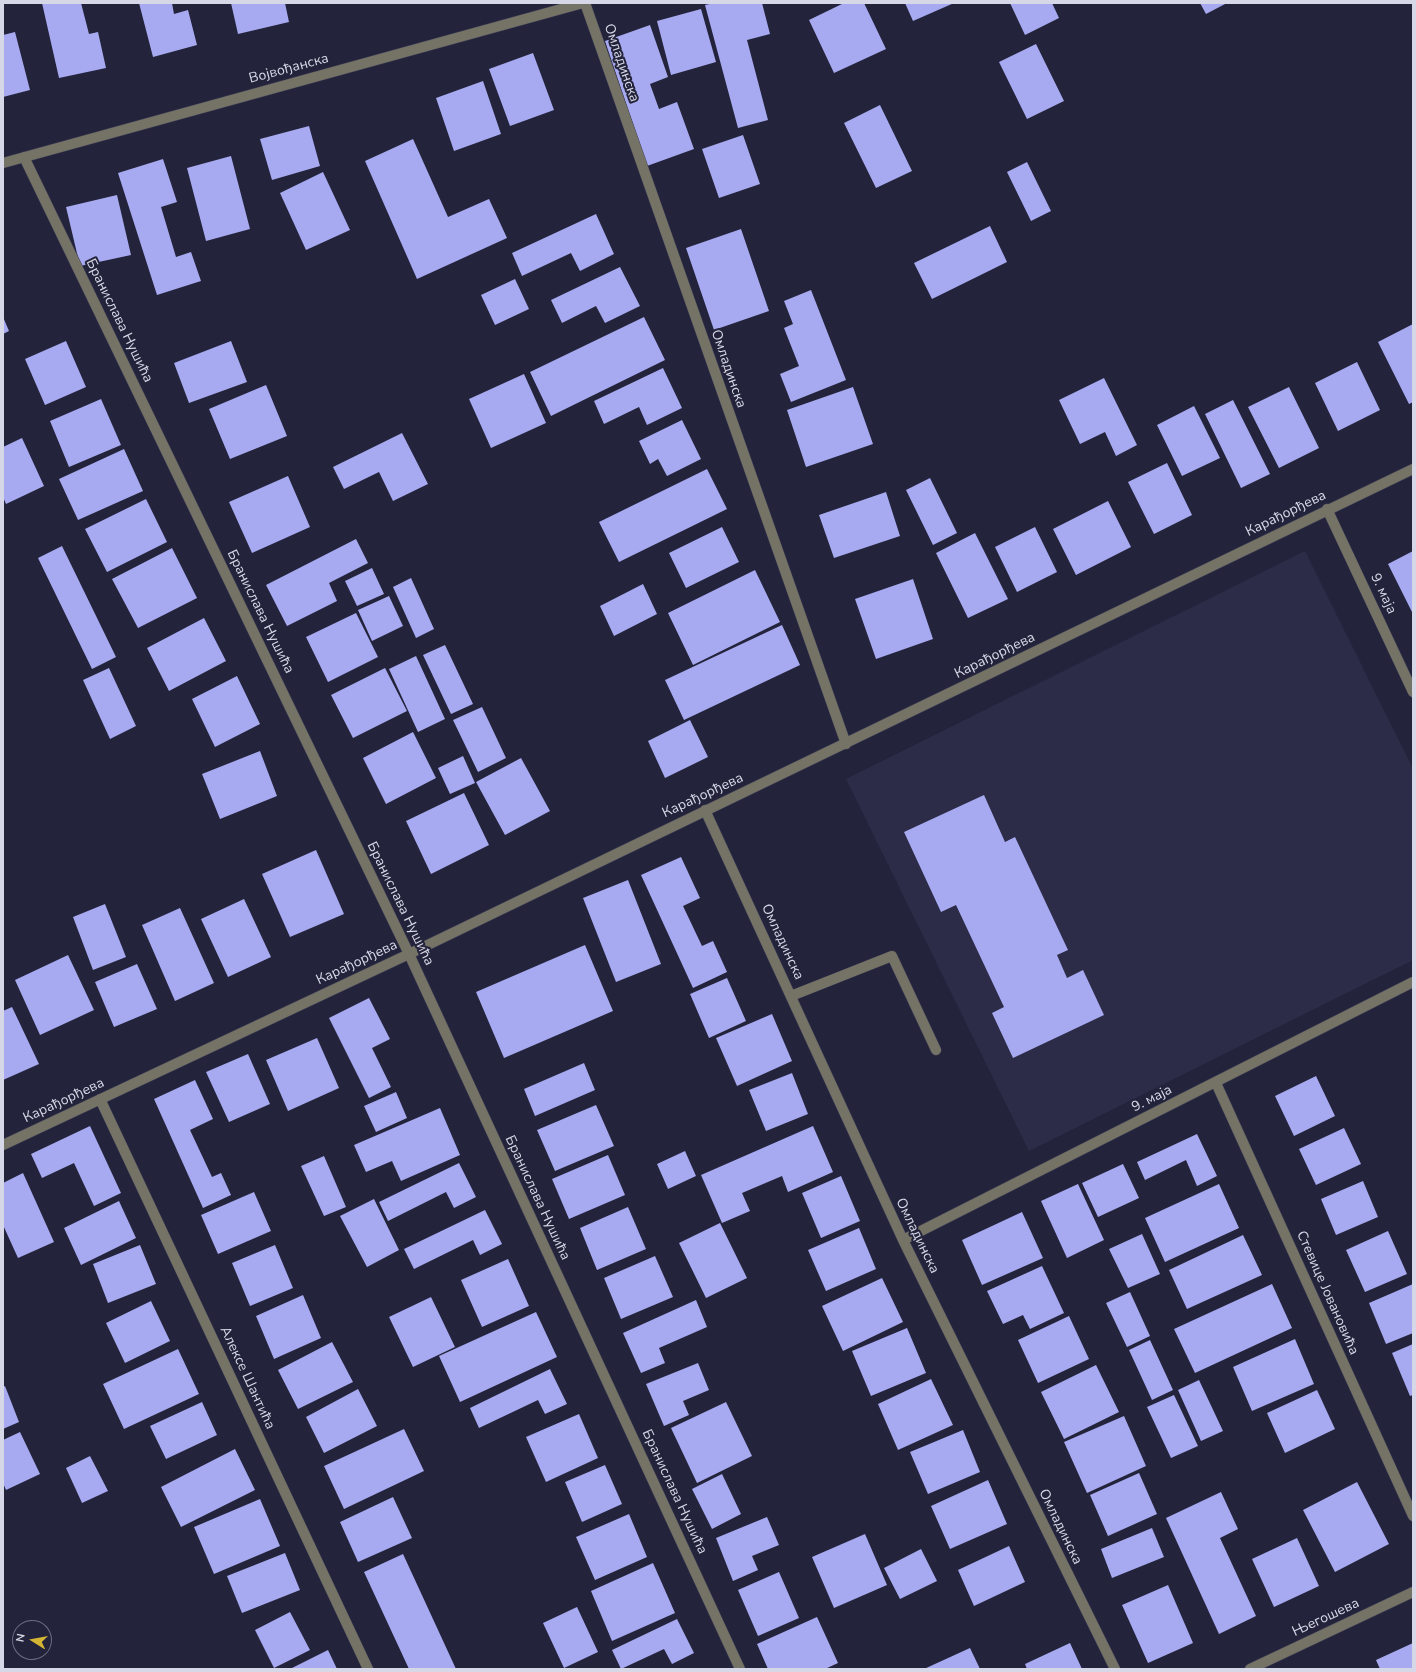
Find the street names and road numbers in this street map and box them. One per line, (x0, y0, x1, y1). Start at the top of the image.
street label: Омладинска (600, 22, 642, 104)
street label: Војвођанска (247, 50, 331, 88)
street label: Бранислава Нушића (82, 256, 156, 386)
street label: Омладинска (707, 328, 749, 410)
street label: Карађорђева (1243, 487, 1329, 541)
street label: Бранислава Нушића (223, 547, 297, 677)
street label: 9. маја (1366, 571, 1400, 617)
street label: Карађорђева (952, 629, 1038, 683)
street label: Карађорђева (660, 770, 746, 822)
street label: Бранислава Нушића (363, 839, 437, 969)
street label: Омладинска (757, 901, 807, 983)
street label: Карађорђева (314, 937, 400, 989)
street label: Карађорђева (21, 1075, 107, 1127)
street label: 9. маја (1129, 1082, 1175, 1116)
street label: Бранислава Нушића (501, 1133, 573, 1263)
street label: Омладинска (892, 1196, 942, 1276)
street label: Стевице Јовановића (1292, 1228, 1362, 1358)
street label: Алексе Шантића (216, 1324, 278, 1432)
street label: Бранислава Нушића (638, 1427, 710, 1557)
street label: Омладинска (1035, 1487, 1085, 1567)
street label: Његошева (1290, 1595, 1362, 1641)

